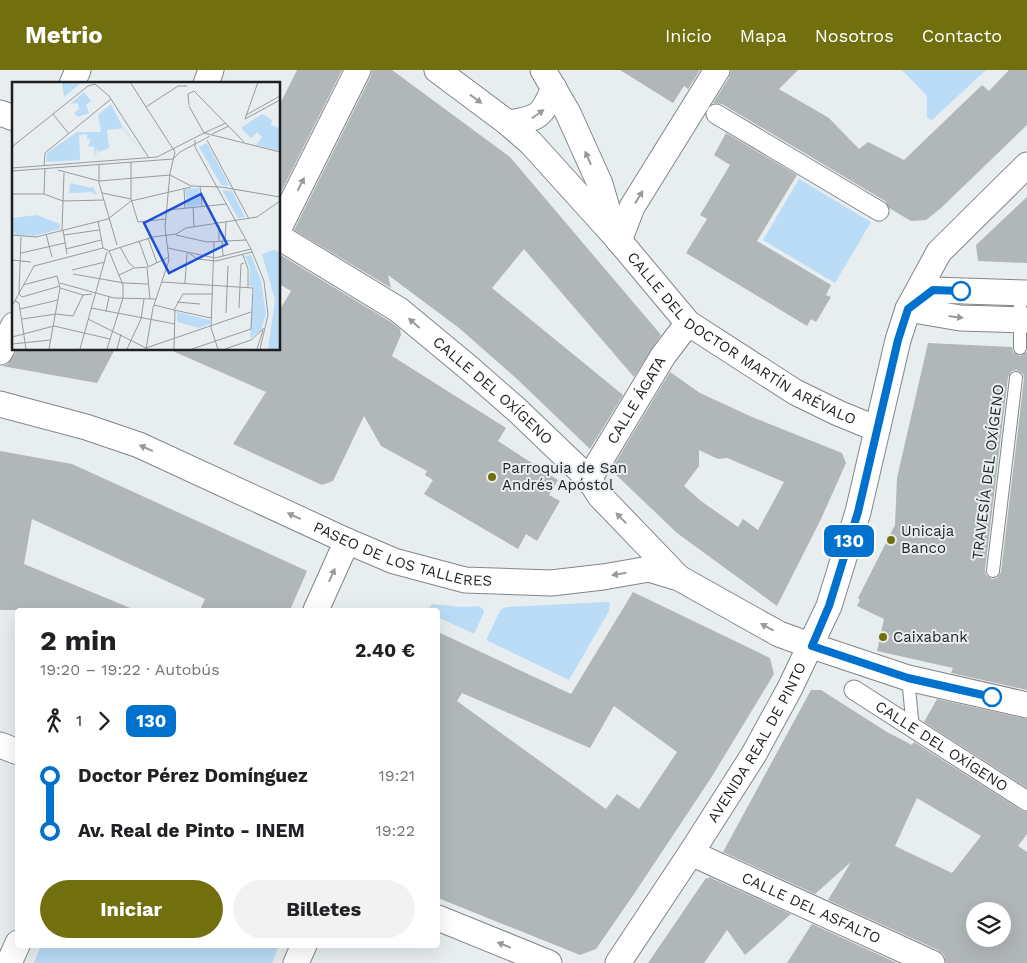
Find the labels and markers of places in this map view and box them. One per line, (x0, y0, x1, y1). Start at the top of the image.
unlabelled marker (951, 281, 971, 301)
place label: Parroquia de San Andrés Apóstol (502, 459, 627, 494)
marker: Parroquia de San Andrés Apóstol (486, 471, 498, 483)
place label: Unicaja Banco (901, 522, 955, 557)
marker: Unicaja Banco (885, 534, 897, 546)
place label: Caixabank (893, 628, 968, 646)
marker: Caixabank (877, 631, 889, 643)
unlabelled marker (982, 687, 1002, 707)

